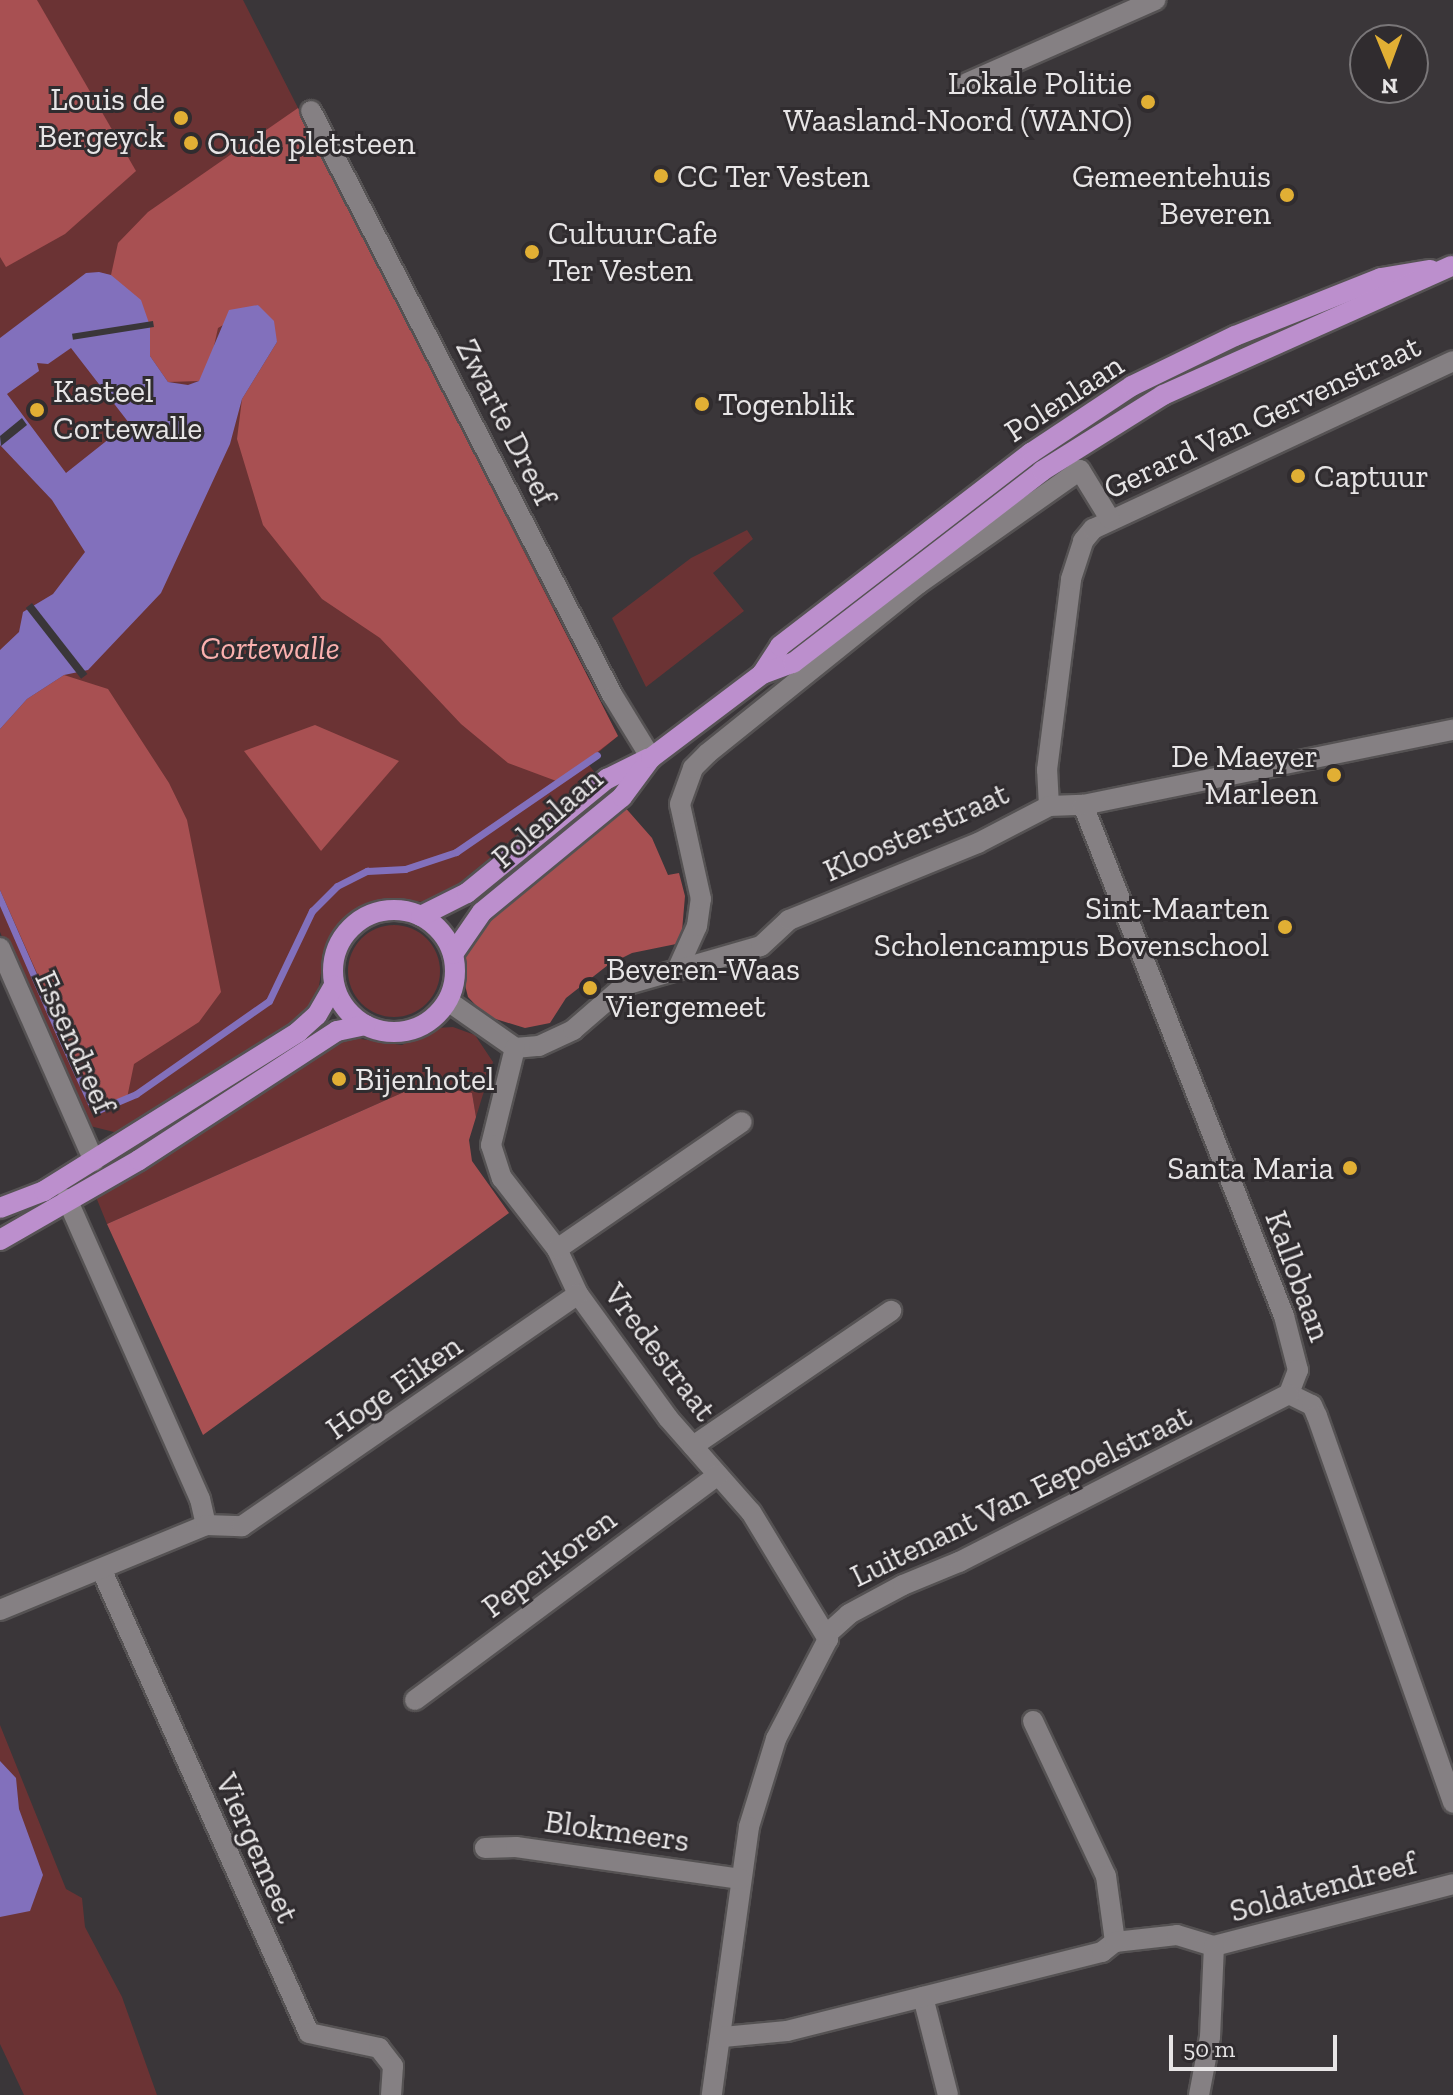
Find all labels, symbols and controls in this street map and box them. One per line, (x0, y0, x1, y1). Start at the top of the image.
north arrow (1349, 24, 1429, 104)
place label: Lokale Politie Waasland-Noord (WANO) (783, 65, 1132, 140)
text: N (1381, 73, 1398, 100)
place label: Louis de Bergeyck (38, 81, 165, 156)
marker: Lokale Politie Waasland-Noord (WANO) (1139, 93, 1157, 111)
marker: Louis de Bergeyck (172, 109, 190, 127)
place label: Oude pletsteen (207, 124, 415, 162)
marker: Oude pletsteen (182, 134, 200, 152)
place label: CC Ter Vesten (677, 157, 872, 195)
place label: Gemeentehuis Beveren (1072, 158, 1271, 233)
marker: CC Ter Vesten (652, 167, 670, 185)
marker: Gemeentehuis Beveren (1278, 186, 1296, 204)
place label: CultuurCafe Ter Vesten (548, 215, 718, 290)
marker: CultuurCafe Ter Vesten (523, 243, 541, 261)
street label: Gerard Van Gervenstraat (1097, 327, 1427, 507)
street label: Zwarte Dreef (448, 332, 564, 512)
street label: Polenlaan (997, 345, 1131, 451)
place label: Kasteel Cortewalle (53, 373, 202, 448)
place label: Togenblik (718, 385, 854, 423)
marker: Togenblik (693, 395, 711, 413)
marker: Kasteel Cortewalle (28, 401, 46, 419)
place label: Captuur (1314, 457, 1429, 495)
marker: Captuur (1289, 467, 1307, 485)
park label: Cortewalle (200, 629, 340, 667)
place label: De Maeyer Marleen (1171, 738, 1318, 813)
street label: Polenlaan (484, 760, 610, 876)
marker: De Maeyer Marleen (1325, 766, 1343, 784)
street label: Kloosterstraat (818, 774, 1014, 890)
place label: Sint-Maarten Scholencampus Bovenschool (874, 890, 1269, 965)
marker: Sint-Maarten Scholencampus Bovenschool (1276, 918, 1294, 936)
place label: Beveren-Waas Viergemeet (606, 951, 800, 1026)
street label: Essendreef (27, 965, 123, 1119)
marker: Beveren-Waas Viergemeet (581, 979, 599, 997)
place label: Bijenhotel (355, 1060, 494, 1098)
marker: Bijenhotel (330, 1070, 348, 1088)
place label: Santa Maria (1167, 1149, 1334, 1187)
marker: Santa Maria (1341, 1159, 1359, 1177)
street label: Kallobaan (1257, 1206, 1339, 1346)
street label: Vredestraat (596, 1276, 724, 1428)
street label: Hoge Eiken (319, 1326, 469, 1448)
street label: Luitenant Van Eepoelstraat (844, 1396, 1198, 1596)
street label: Peperkoren (474, 1500, 624, 1626)
street label: Viergemeet (207, 1767, 307, 1929)
street label: Blokmeers (542, 1802, 692, 1860)
street label: Soldatendreef (1226, 1844, 1420, 1930)
scale bar (1173, 2019, 1341, 2069)
text: 50 m (1183, 2034, 1235, 2063)

